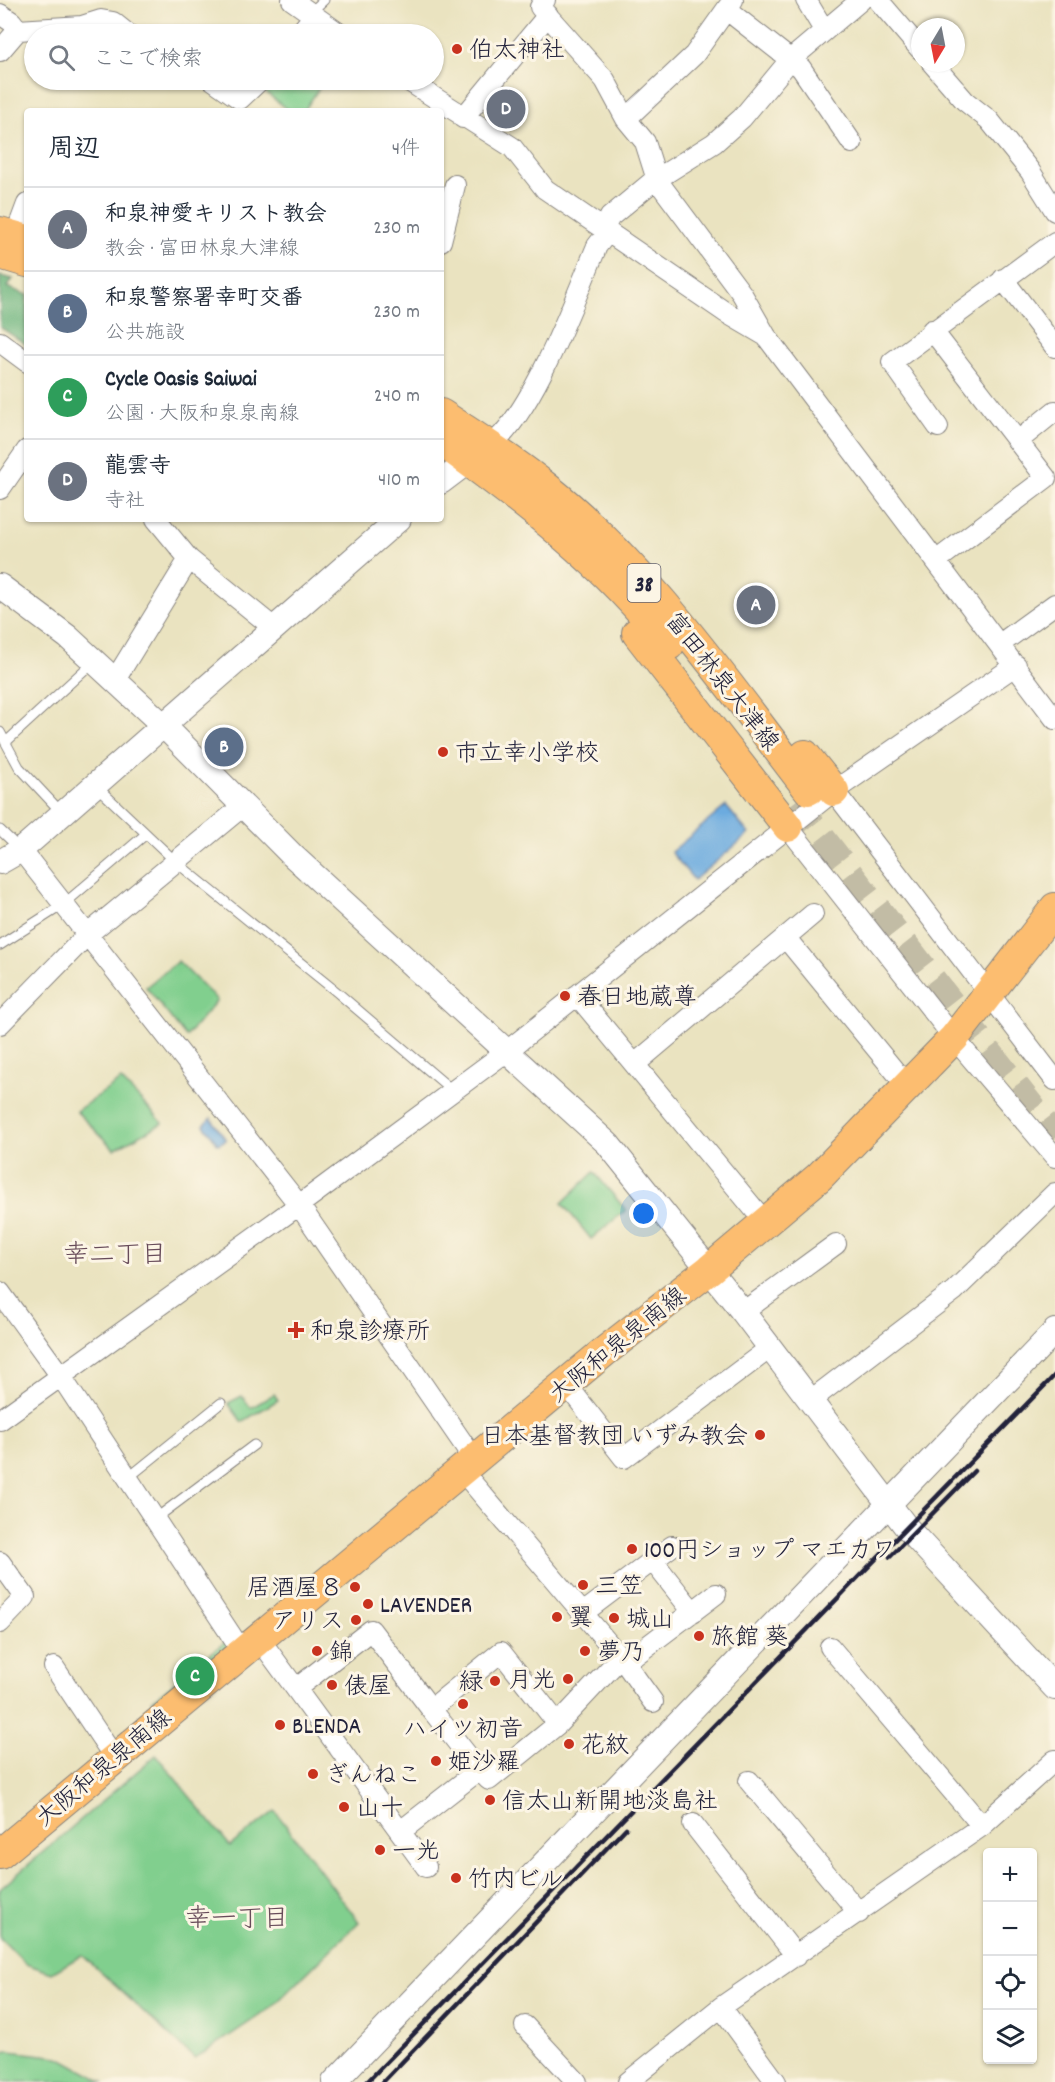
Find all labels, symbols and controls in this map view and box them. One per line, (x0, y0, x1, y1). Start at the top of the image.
north arrow (911, 18, 965, 72)
search box (24, 24, 444, 90)
place label: 伯太神社 (469, 35, 565, 69)
icon: search (45, 41, 78, 74)
marker: 伯太神社 (450, 42, 464, 56)
text: ここで検索 (93, 45, 203, 76)
pin: D (486, 86, 526, 132)
text: 周辺 (48, 132, 100, 169)
text: 4件 (392, 136, 420, 164)
text: 和泉神愛キリスト教会 (105, 200, 327, 231)
text: A (62, 215, 73, 243)
text: 230 m (373, 215, 420, 243)
text: 教会 · 富田林泉大津線 (105, 236, 299, 264)
text: 和泉警察署幸町交番 (105, 284, 303, 315)
text: B (63, 299, 72, 327)
text: 230 m (373, 299, 420, 327)
text: 公共施設 (105, 320, 185, 348)
text: Cycle Oasis Saiwai (105, 365, 257, 396)
text: C (63, 383, 72, 411)
text: 240 m (374, 383, 420, 411)
text: 公園 · 大阪和泉泉南線 (105, 401, 299, 429)
text: 龍雲寺 (105, 452, 171, 483)
text: D (62, 467, 73, 495)
text: 410 m (378, 467, 420, 495)
text: 寺社 (105, 488, 145, 516)
road number: 38 (628, 564, 660, 602)
pin: A (736, 582, 776, 628)
street label: 富田林泉大津線 (656, 606, 786, 760)
pin: B (204, 724, 244, 770)
place label: 市立幸小学校 (455, 738, 599, 772)
marker: 市立幸小学校 (436, 745, 450, 759)
place label: 春日地蔵尊 (577, 982, 697, 1016)
marker: 春日地蔵尊 (558, 989, 572, 1003)
your location (629, 1199, 658, 1228)
district label: 幸二丁目 (63, 1238, 167, 1275)
street label: 大阪和泉泉南線 (543, 1280, 695, 1412)
place label: 和泉診療所 (310, 1316, 430, 1350)
marker: 和泉診療所 (287, 1321, 305, 1339)
place label: 日本基督教団 いずみ教会 (480, 1421, 748, 1455)
marker: 日本基督教団 いずみ教会 (753, 1428, 767, 1442)
place label: 100円ショップ マエカワ (644, 1535, 896, 1569)
marker: 100円ショップ マエカワ (625, 1542, 639, 1556)
place label: 三笠 (595, 1571, 643, 1605)
place label: 居酒屋８ (247, 1573, 343, 1607)
marker: 三笠 (576, 1578, 590, 1592)
marker: 居酒屋８ (348, 1580, 362, 1594)
place label: LAVENDER (380, 1590, 472, 1624)
marker: LAVENDER (361, 1597, 375, 1611)
place label: 翼 (569, 1603, 593, 1637)
place label: 城山 (626, 1604, 674, 1638)
place label: アリス (272, 1606, 344, 1640)
marker: 翼 (550, 1610, 564, 1624)
marker: 城山 (607, 1611, 621, 1625)
marker: アリス (349, 1613, 363, 1627)
place label: 旅館 葵 (711, 1622, 789, 1656)
marker: 旅館 葵 (692, 1629, 706, 1643)
place label: 錦 (329, 1637, 353, 1671)
place label: 夢乃 (597, 1637, 645, 1671)
marker: 錦 (310, 1644, 324, 1658)
marker: 夢乃 (578, 1644, 592, 1658)
pin: C (176, 1654, 214, 1698)
place label: 月光 (508, 1665, 556, 1699)
place label: 緑 (459, 1667, 483, 1701)
place label: 俵屋 (344, 1671, 392, 1705)
marker: 月光 (561, 1672, 575, 1686)
marker: 緑 (488, 1674, 502, 1688)
marker: 俵屋 (325, 1678, 339, 1692)
marker: ハイツ初音 (456, 1697, 470, 1711)
street label: 大阪和泉泉南線 (30, 1702, 180, 1836)
place label: BLENDA (292, 1711, 361, 1745)
place label: ハイツ初音 (403, 1714, 523, 1748)
marker: BLENDA (273, 1718, 287, 1732)
place label: 花紋 (581, 1730, 629, 1764)
marker: 花紋 (562, 1737, 576, 1751)
place label: 姫沙羅 (448, 1747, 520, 1781)
marker: 姫沙羅 (429, 1754, 443, 1768)
place label: ぎんねこ (325, 1760, 421, 1794)
marker: ぎんねこ (306, 1767, 320, 1781)
place label: 信太山新開地淡島社 (502, 1786, 718, 1820)
place label: 山十 (356, 1793, 404, 1827)
marker: 信太山新開地淡島社 (483, 1793, 497, 1807)
marker: 山十 (337, 1800, 351, 1814)
place label: 一光 (392, 1836, 440, 1870)
marker: 一光 (373, 1843, 387, 1857)
map controls (983, 1848, 1037, 2064)
button: + (983, 1848, 1037, 1902)
place label: 竹内ビル (468, 1864, 564, 1898)
marker: 竹内ビル (449, 1871, 463, 1885)
district label: 幸一丁目 (185, 1902, 289, 1939)
button: − (983, 1902, 1037, 1956)
button: locate (983, 1956, 1037, 2010)
button: layers (983, 2010, 1037, 2064)

